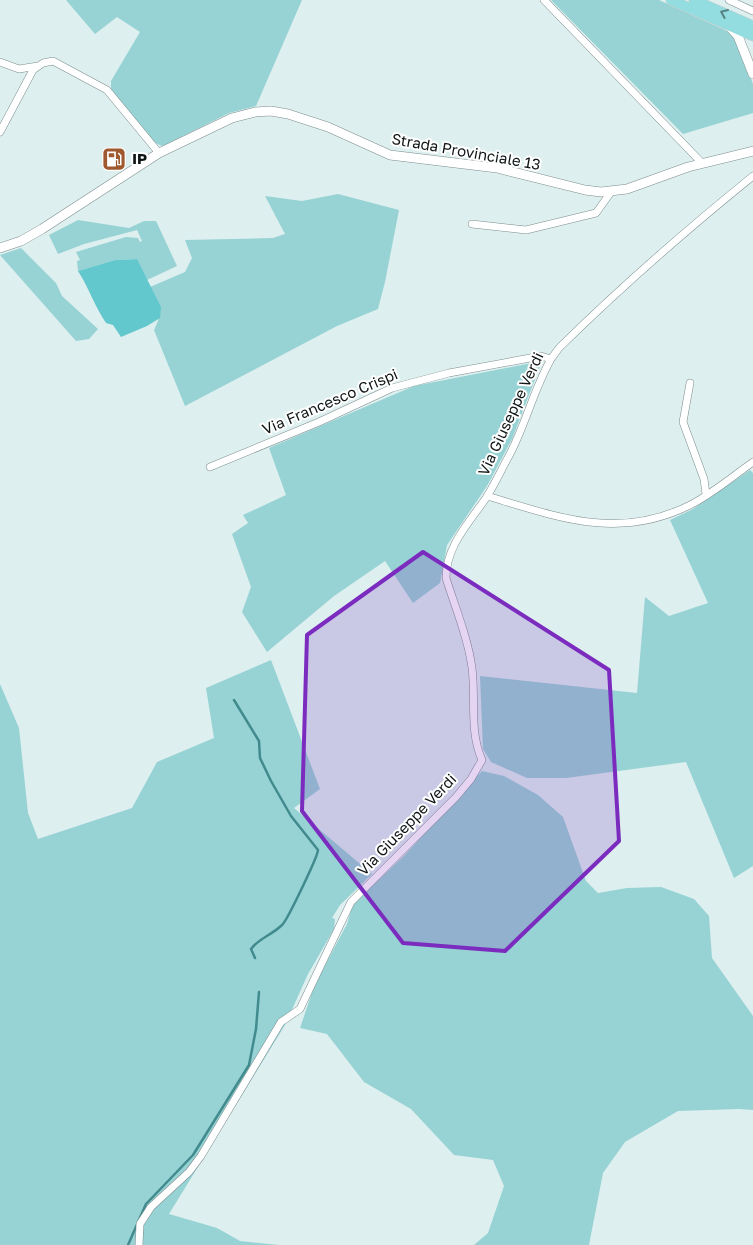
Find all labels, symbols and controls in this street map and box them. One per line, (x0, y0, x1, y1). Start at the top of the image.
one-way arrow (720, 8, 729, 19)
street label: Strada Provinciale 13 (390, 129, 542, 173)
fuel station icon: IP (101, 146, 127, 172)
place label: IP (132, 149, 147, 167)
street label: Via Giuseppe Verdi (474, 349, 547, 478)
street label: Via Francesco Crispi (259, 364, 400, 438)
street label: Via Giuseppe Verdi (353, 770, 459, 879)

